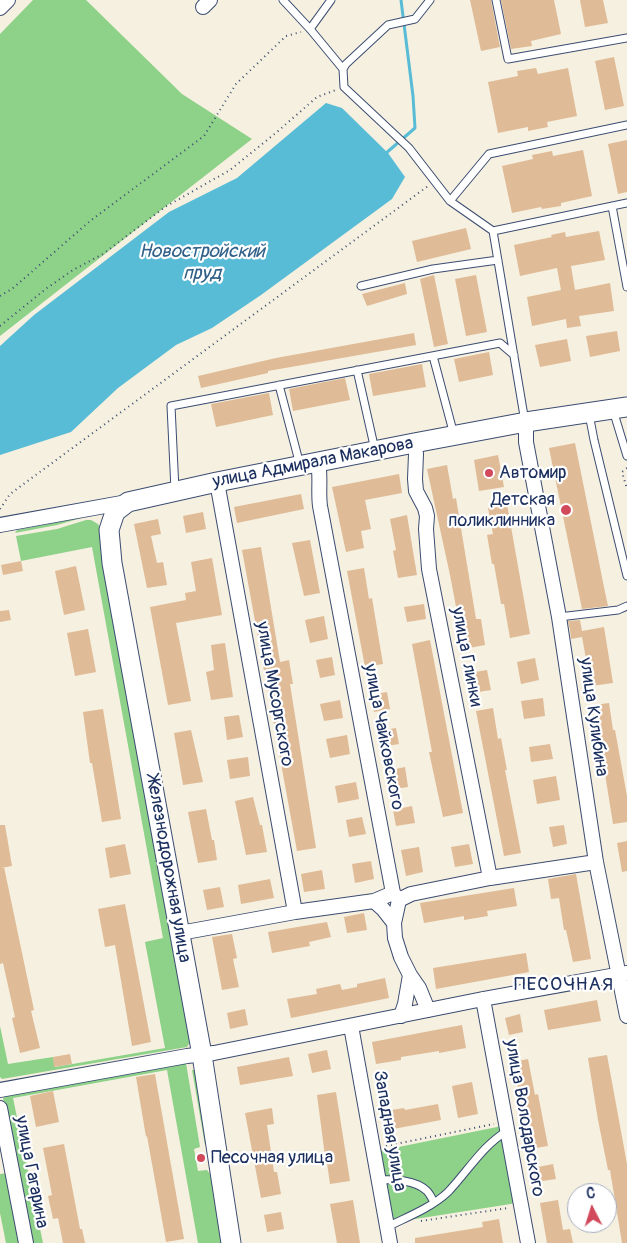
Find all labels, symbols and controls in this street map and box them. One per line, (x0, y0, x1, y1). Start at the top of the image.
water label: Новостройский пруд (139, 241, 265, 285)
street label: улица Адмирала Макарова (211, 433, 415, 493)
place label: Автомир (499, 462, 567, 484)
marker: Автомир (483, 467, 495, 479)
place label: Детская поликлинника (448, 489, 555, 532)
marker: Детская поликлинника (559, 503, 573, 517)
street label: улица Глинки (446, 605, 486, 709)
street label: улица Мусоргского (251, 620, 297, 768)
street label: улица Кулибина (574, 656, 612, 778)
street label: улица Чайковского (358, 662, 408, 812)
street label: Железнодорожная улица (141, 774, 195, 964)
district label: ПЕСОЧНАЯ (513, 974, 615, 996)
street label: улица Володарского (500, 1038, 548, 1198)
street label: Западная улица (368, 1069, 410, 1193)
street label: улица Гагарина (10, 1114, 52, 1230)
place label: Песочная улица (211, 1147, 333, 1169)
marker: Песочная улица (195, 1152, 207, 1164)
north arrow (567, 1183, 617, 1233)
text: С (586, 1185, 596, 1202)

